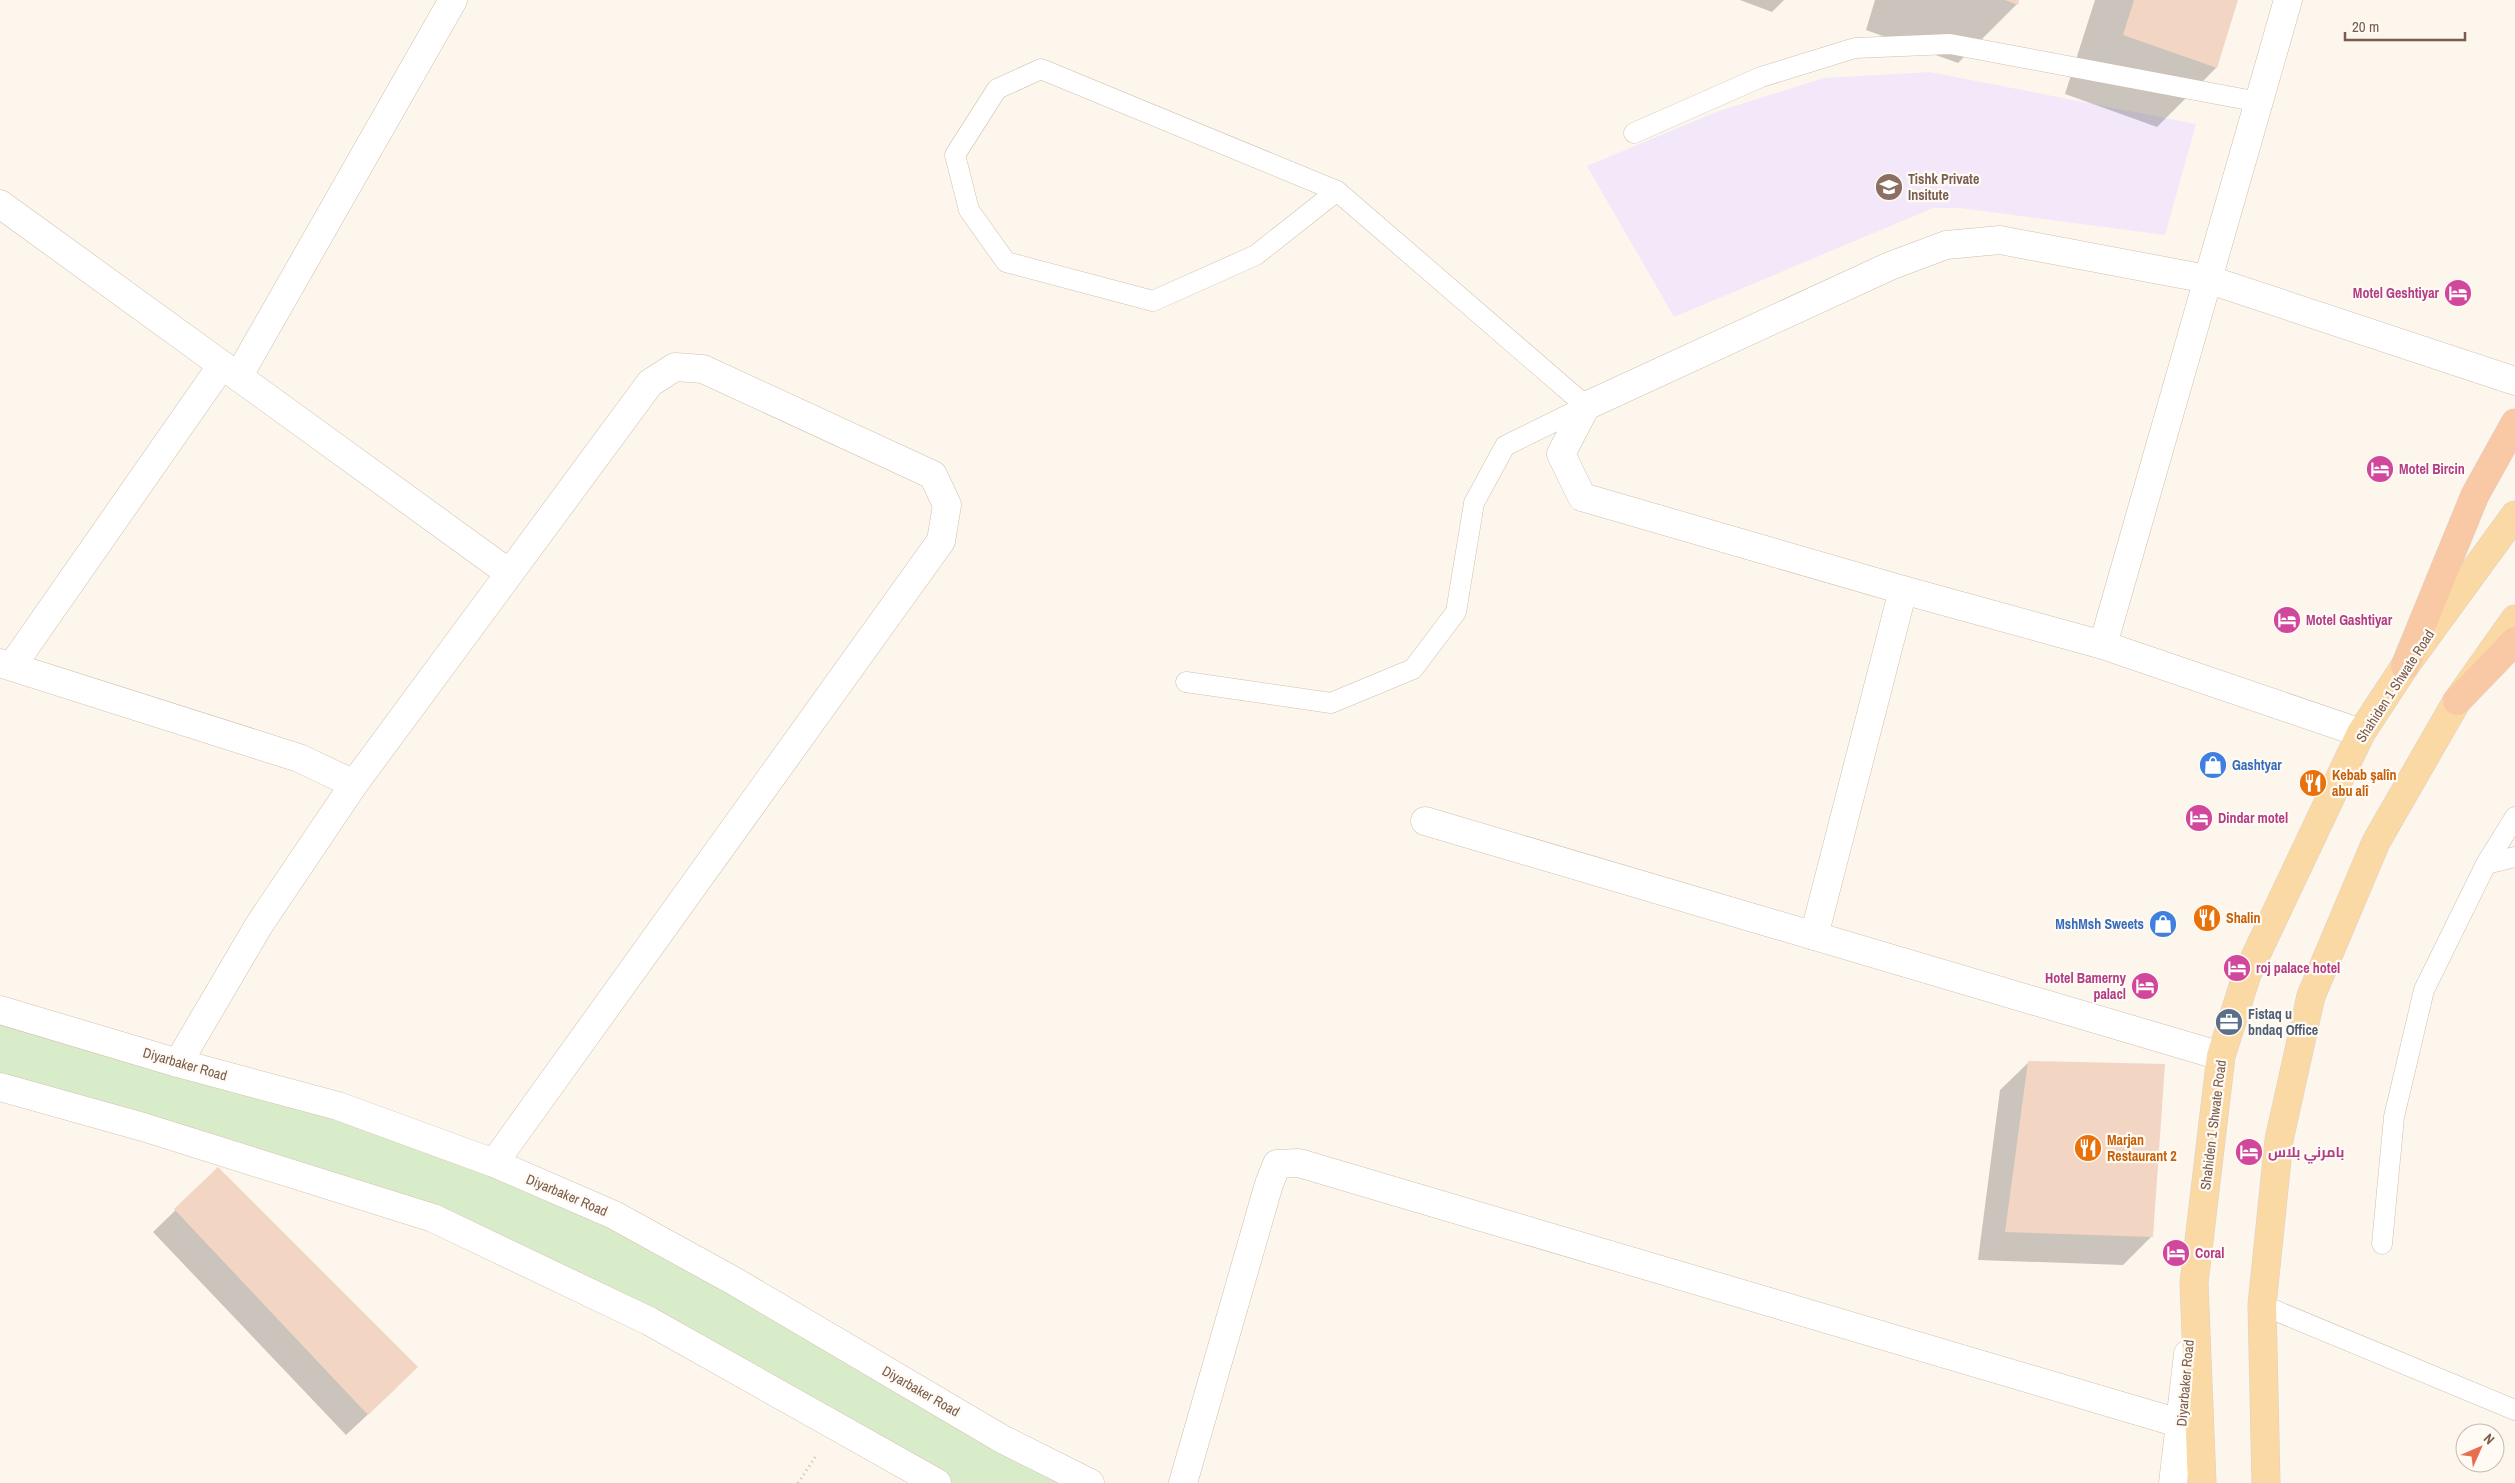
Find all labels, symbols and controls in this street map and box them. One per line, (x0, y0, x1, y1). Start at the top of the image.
scale bar (2345, 10, 2465, 42)
text: 20 m (2352, 16, 2379, 37)
place label: Tishk Private Insitute (1908, 170, 1979, 204)
school or university icon: Tishk Private Insitute (1874, 172, 1904, 202)
hotel icon: Motel Geshtiyar (2443, 278, 2473, 308)
place label: Motel Geshtiyar (2353, 284, 2440, 302)
hotel icon: Motel Bircin (2365, 454, 2395, 484)
place label: Motel Bircin (2399, 460, 2465, 478)
hotel icon: Motel Gashtiyar (2272, 605, 2302, 635)
place label: Motel Gashtiyar (2306, 611, 2393, 629)
street label: Shahiden 1 Shwate Road (2352, 626, 2438, 746)
shop icon: Gashtyar (2198, 750, 2228, 780)
place label: Gashtyar (2232, 756, 2282, 774)
place label: Kebab şalîn abu alî (2332, 766, 2396, 800)
restaurant icon: Kebab şalîn abu alî (2298, 768, 2328, 798)
hotel icon: Dindar motel (2184, 803, 2214, 833)
place label: Dindar motel (2218, 809, 2288, 827)
restaurant icon: Shalin (2192, 903, 2222, 933)
shop icon: MshMsh Sweets (2148, 909, 2178, 939)
place label: Shalin (2226, 909, 2260, 927)
place label: MshMsh Sweets (2055, 915, 2144, 933)
hotel icon: roj palace hotel (2222, 953, 2252, 983)
place label: roj palace hotel (2256, 959, 2340, 977)
place label: Hotel Bamerny palacl (2045, 969, 2127, 1003)
hotel icon: Hotel Bamerny palacl (2130, 971, 2160, 1001)
place label: Fistaq u bndaq Office (2248, 1005, 2318, 1039)
office icon: Fistaq u bndaq Office (2214, 1007, 2244, 1037)
street label: Diyarbaker Road (141, 1043, 229, 1085)
street label: Shahiden 1 Shwate Road (2196, 1059, 2230, 1191)
place label: Marjan Restaurant 2 (2107, 1131, 2177, 1165)
restaurant icon: Marjan Restaurant 2 (2073, 1133, 2103, 1163)
hotel icon: بامرني بلاس (2234, 1137, 2264, 1167)
place label: بامرني بلاس (2268, 1143, 2344, 1164)
street label: Diyarbaker Road (524, 1170, 610, 1220)
hotel icon: Coral (2161, 1238, 2191, 1268)
place label: Coral (2195, 1244, 2224, 1262)
street label: Diyarbaker Road (2172, 1339, 2198, 1427)
street label: Diyarbaker Road (879, 1362, 963, 1420)
north arrow (2455, 1423, 2505, 1473)
text: N (2480, 1430, 2498, 1448)

